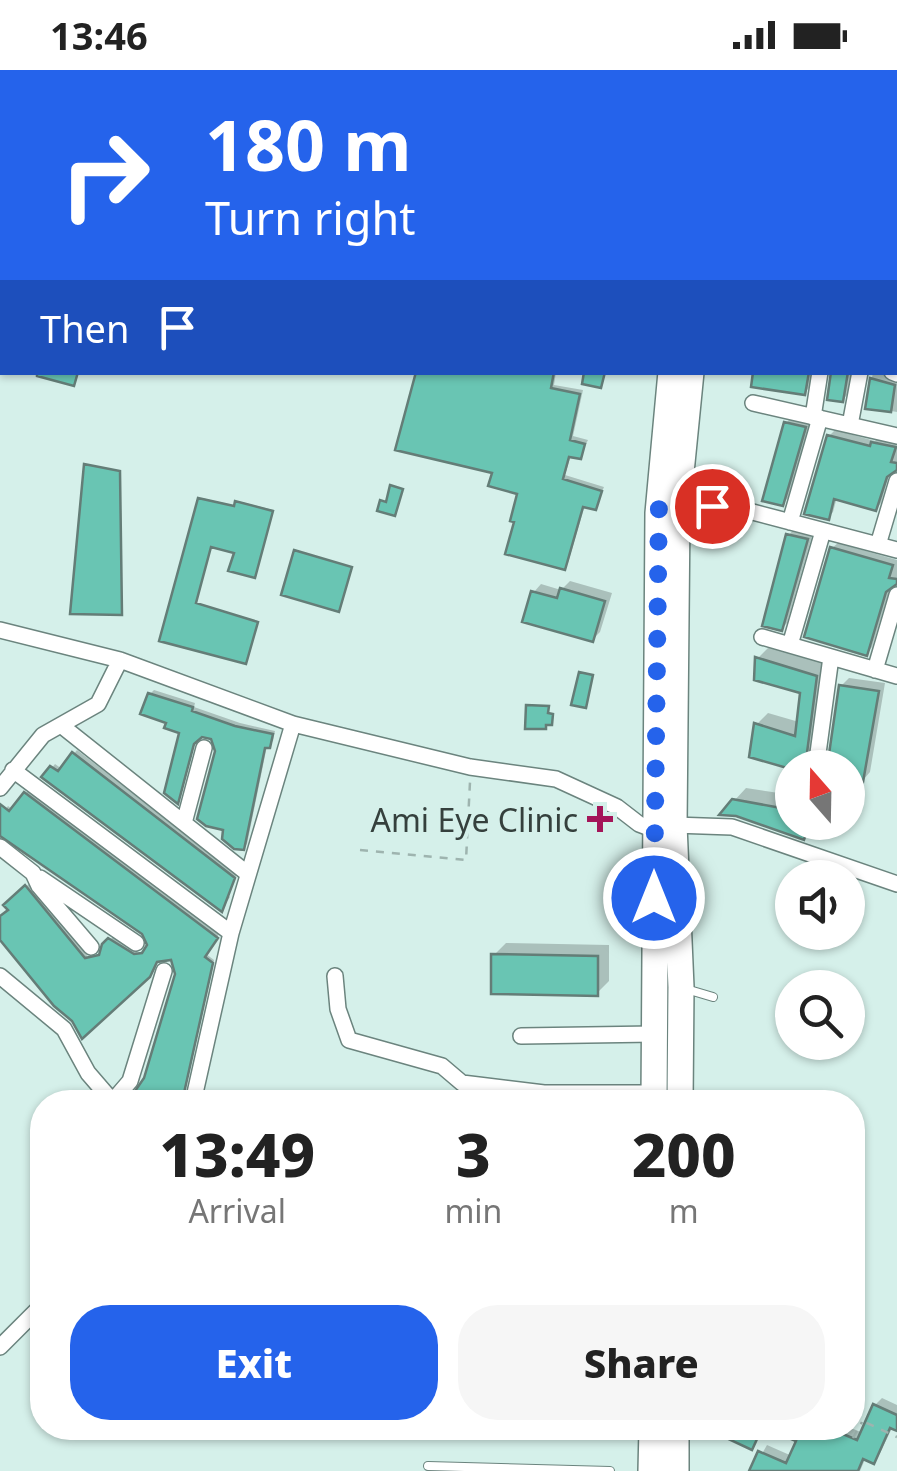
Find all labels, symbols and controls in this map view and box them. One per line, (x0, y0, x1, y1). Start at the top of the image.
text: 13:46 (50, 9, 148, 61)
text: 180 m (205, 96, 412, 192)
icon: right (40, 110, 170, 240)
text: Turn right (205, 187, 416, 248)
icon: arrive (150, 300, 205, 355)
text: Then (40, 302, 130, 354)
pin (670, 464, 755, 549)
icon: arrive (685, 479, 740, 534)
north arrow (775, 750, 865, 840)
map controls (775, 750, 865, 1060)
place label: Ami Eye Clinic (370, 798, 578, 841)
marker: Ami Eye Clinic (587, 806, 613, 832)
position arrow (602, 846, 706, 950)
button: sound (775, 860, 865, 950)
button: search (775, 970, 865, 1060)
text: 13:49 (159, 1113, 315, 1195)
text: 3 (456, 1113, 491, 1195)
text: 200 (632, 1113, 736, 1195)
text: Arrival (188, 1189, 286, 1232)
text: min (444, 1189, 502, 1232)
text: m (669, 1189, 699, 1232)
button: Exit (70, 1305, 438, 1420)
button: Share (458, 1305, 825, 1420)

